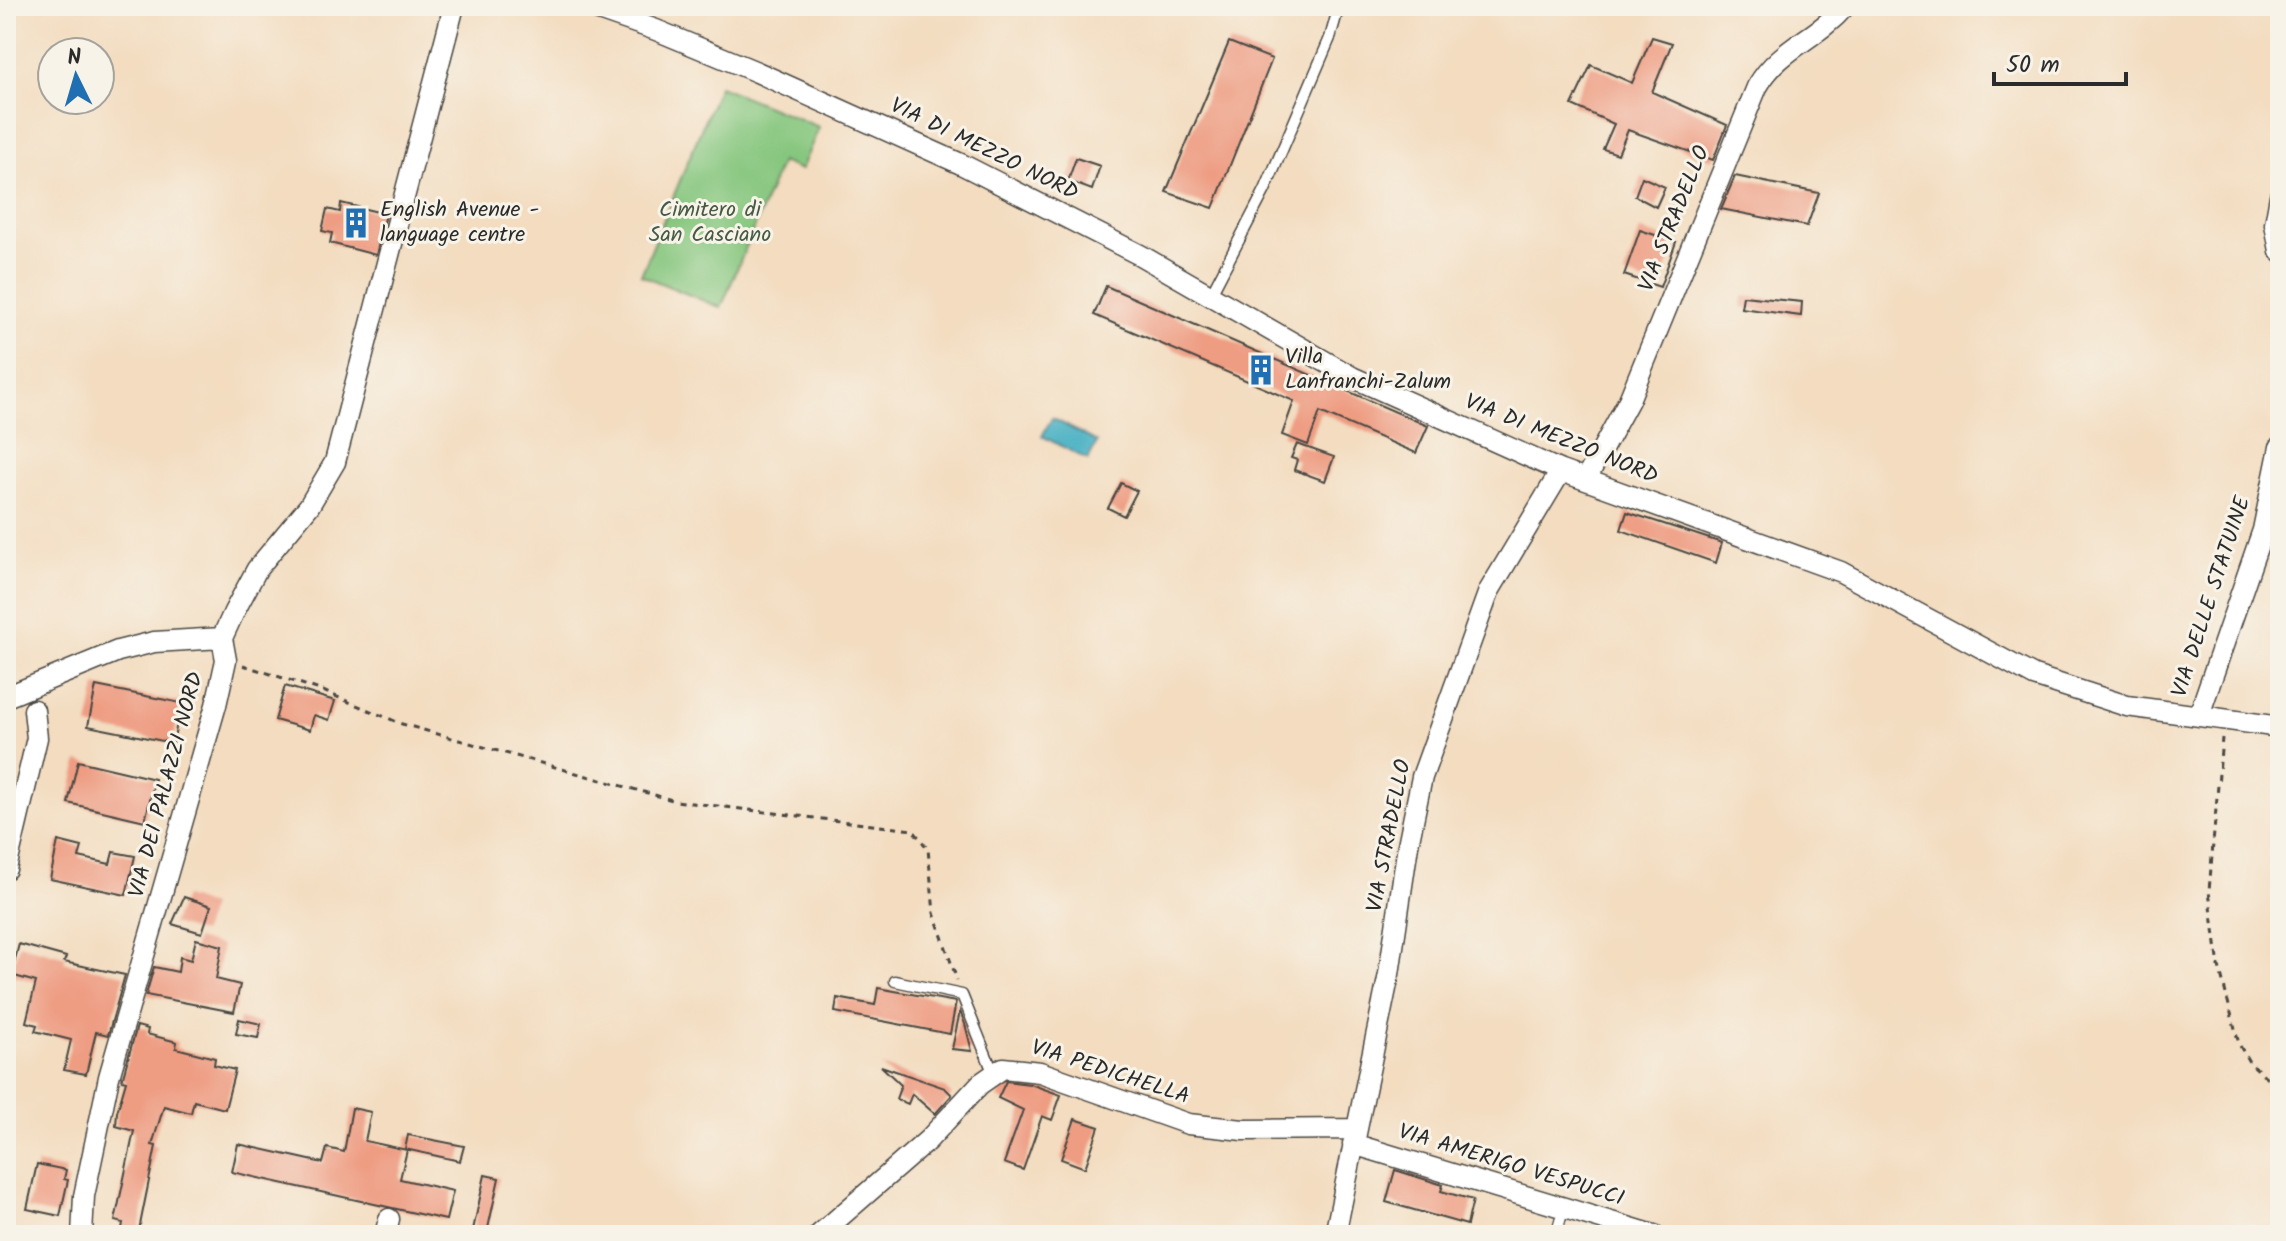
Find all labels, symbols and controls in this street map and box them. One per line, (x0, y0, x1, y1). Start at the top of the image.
north arrow (36, 36, 116, 116)
scale bar (1994, 36, 2126, 86)
text: N (66, 41, 83, 77)
text: 50 m (2006, 46, 2060, 85)
street label: VIA DI MEZZO NORD (884, 89, 1084, 211)
street label: VIA STRADELLO (1630, 140, 1720, 297)
place label: English Avenue - language centre (380, 193, 539, 253)
park label: Cimitero di San Casciano (649, 193, 771, 253)
building icon: English Avenue - language centre (339, 206, 373, 240)
place label: Villa Lanfranchi-Zalum (1285, 340, 1451, 400)
building icon: Villa Lanfranchi-Zalum (1244, 353, 1278, 387)
street label: VIA DI MEZZO NORD (1459, 385, 1663, 495)
street label: VIA DELLE STATUINE (2163, 491, 2261, 702)
street label: VIA DEI PALAZZI NORD (120, 668, 214, 902)
street label: VIA STRADELLO (1358, 756, 1422, 915)
street label: VIA PEDICHELLA (1026, 1031, 1194, 1115)
street label: VIA AMERIGO VESPUCCI (1394, 1115, 1628, 1217)

